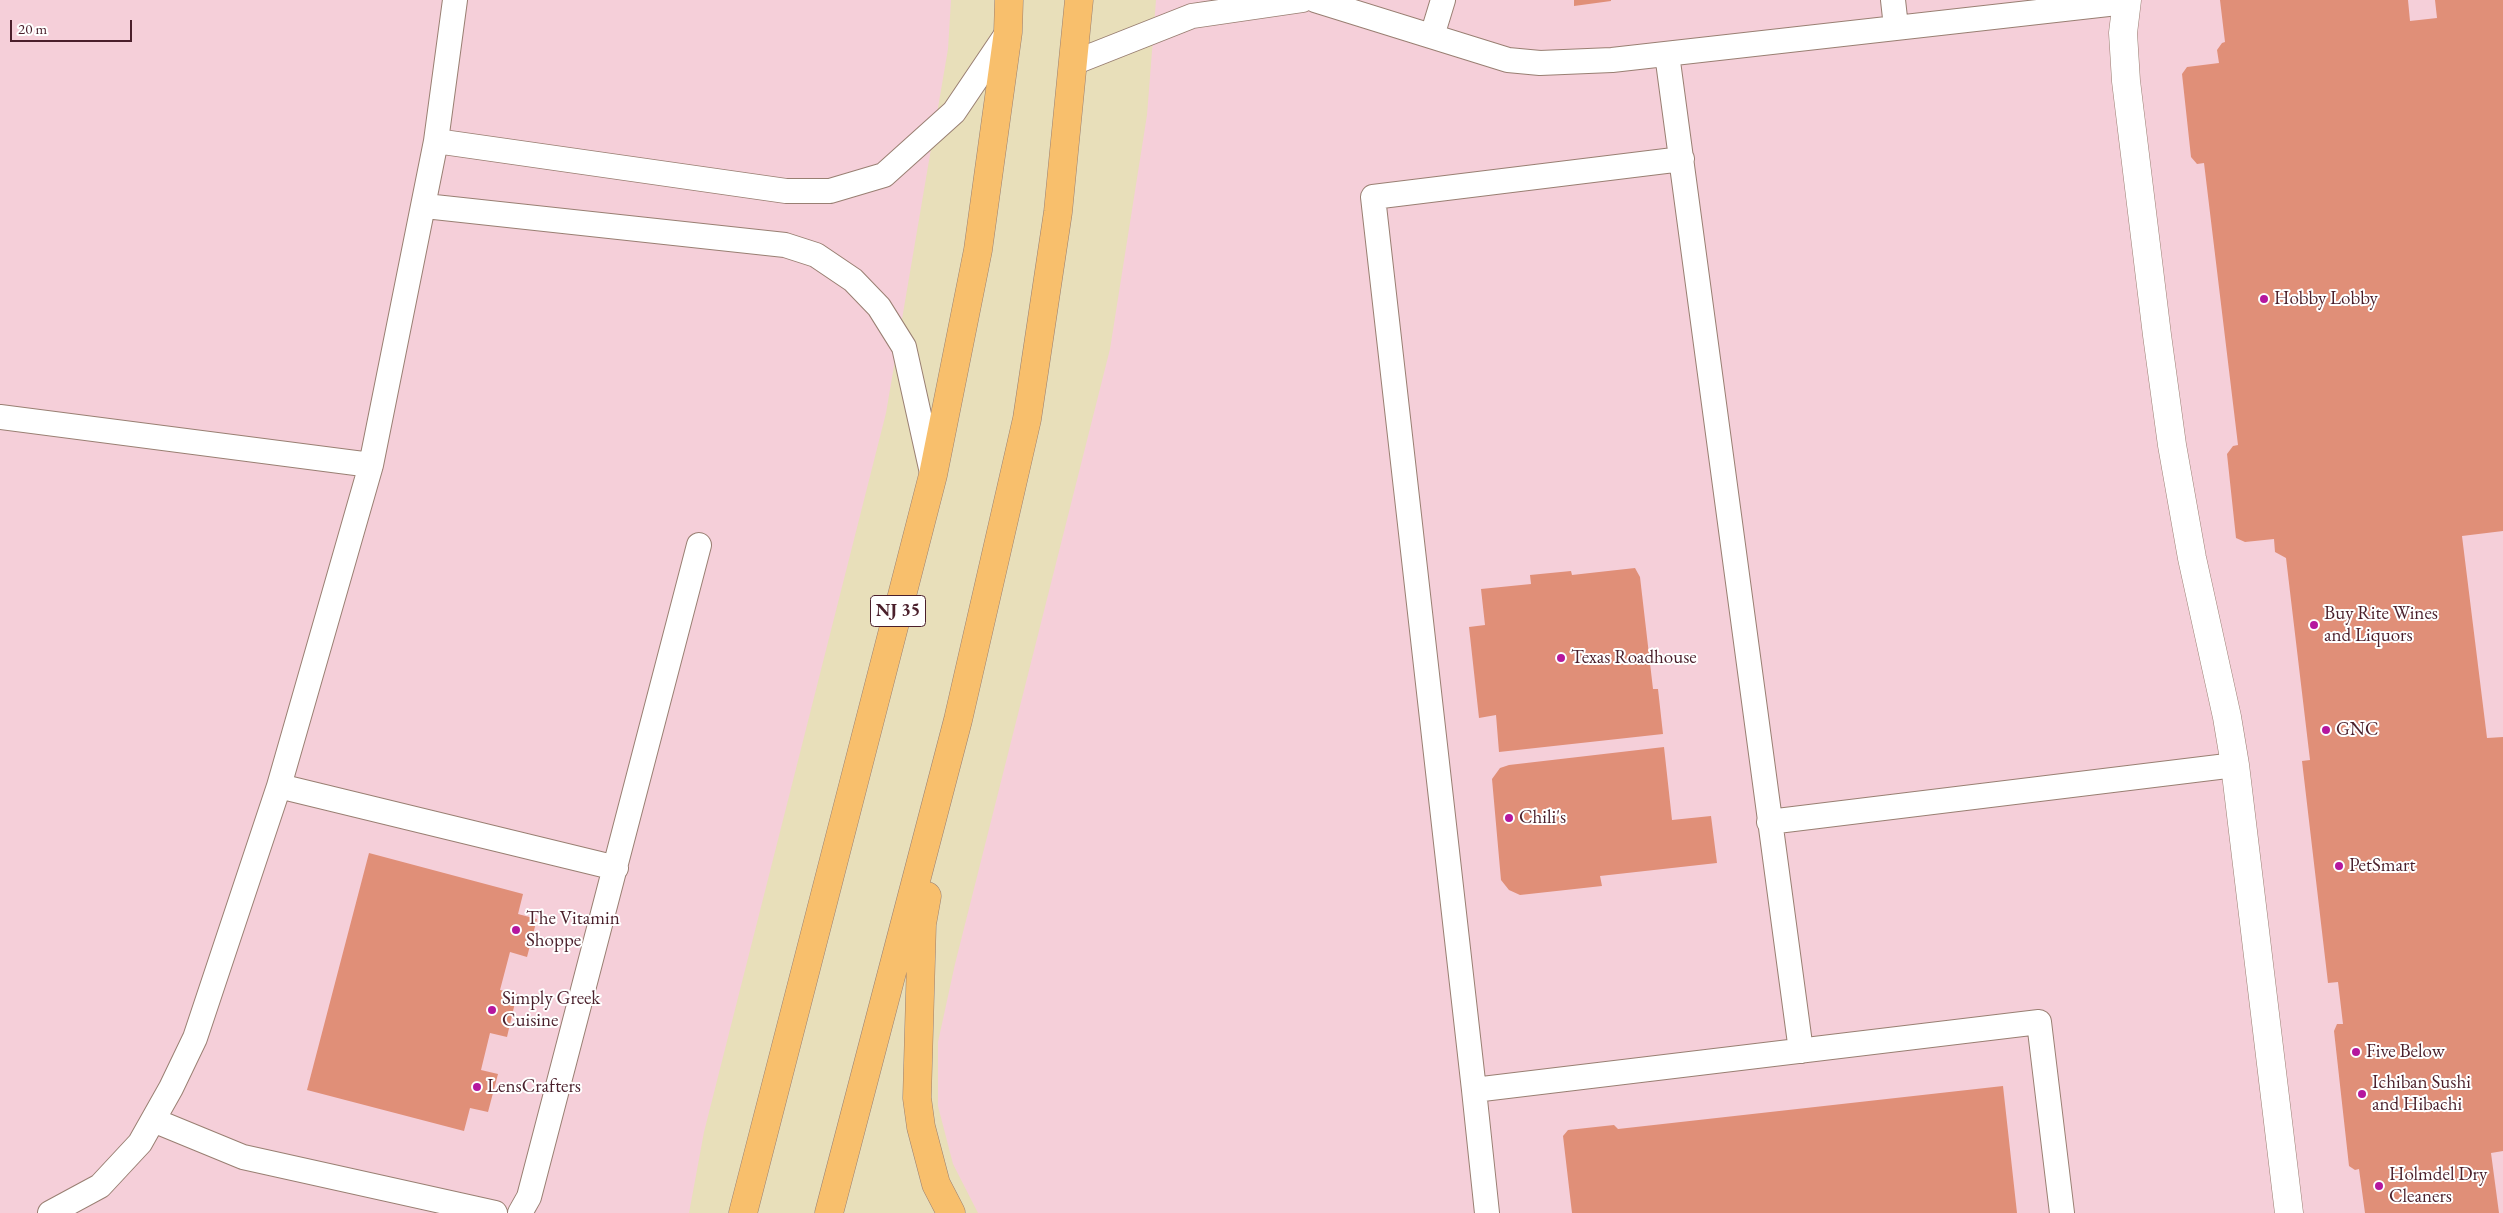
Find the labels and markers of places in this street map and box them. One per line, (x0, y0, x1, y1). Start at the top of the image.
place label: Hobby Lobby (2274, 288, 2378, 310)
marker: Hobby Lobby (2258, 293, 2270, 305)
place label: Buy Rite Wines and Liquors (2324, 603, 2438, 647)
marker: Buy Rite Wines and Liquors (2308, 619, 2320, 631)
place label: Texas Roadhouse (1571, 647, 1697, 669)
marker: Texas Roadhouse (1555, 652, 1567, 664)
place label: GNC (2336, 719, 2378, 741)
marker: GNC (2320, 724, 2332, 736)
place label: Chili's (1519, 807, 1566, 829)
marker: Chili's (1503, 812, 1515, 824)
place label: PetSmart (2349, 855, 2415, 877)
marker: PetSmart (2333, 860, 2345, 872)
place label: The Vitamin Shoppe (526, 908, 620, 952)
marker: The Vitamin Shoppe (510, 924, 522, 936)
place label: Simply Greek Cuisine (502, 988, 600, 1032)
marker: Simply Greek Cuisine (486, 1004, 498, 1016)
place label: Five Below (2366, 1041, 2445, 1063)
marker: Five Below (2350, 1046, 2362, 1058)
place label: Ichiban Sushi and Hibachi (2372, 1072, 2471, 1116)
place label: LensCrafters (487, 1076, 581, 1098)
marker: LensCrafters (471, 1081, 483, 1093)
marker: Ichiban Sushi and Hibachi (2356, 1088, 2368, 1100)
place label: Holmdel Dry Cleaners (2389, 1164, 2487, 1208)
marker: Holmdel Dry Cleaners (2373, 1180, 2385, 1192)

